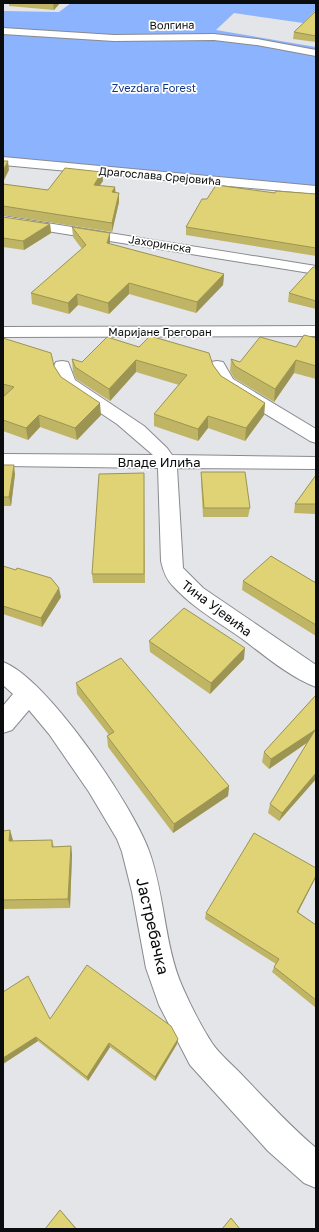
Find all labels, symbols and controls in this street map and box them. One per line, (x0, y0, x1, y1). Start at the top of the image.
street label: Волгина (149, 18, 195, 31)
park label: Zvezdara Forest (112, 81, 196, 94)
street label: Драгослава Срејовића (98, 164, 222, 187)
street label: Јахоринска (128, 232, 192, 255)
street label: Маријане Грегоран (108, 325, 212, 338)
street label: Владе Илића (117, 454, 201, 470)
street label: Тина Ујевића (179, 576, 255, 640)
street label: Јастребачка (132, 875, 174, 977)

